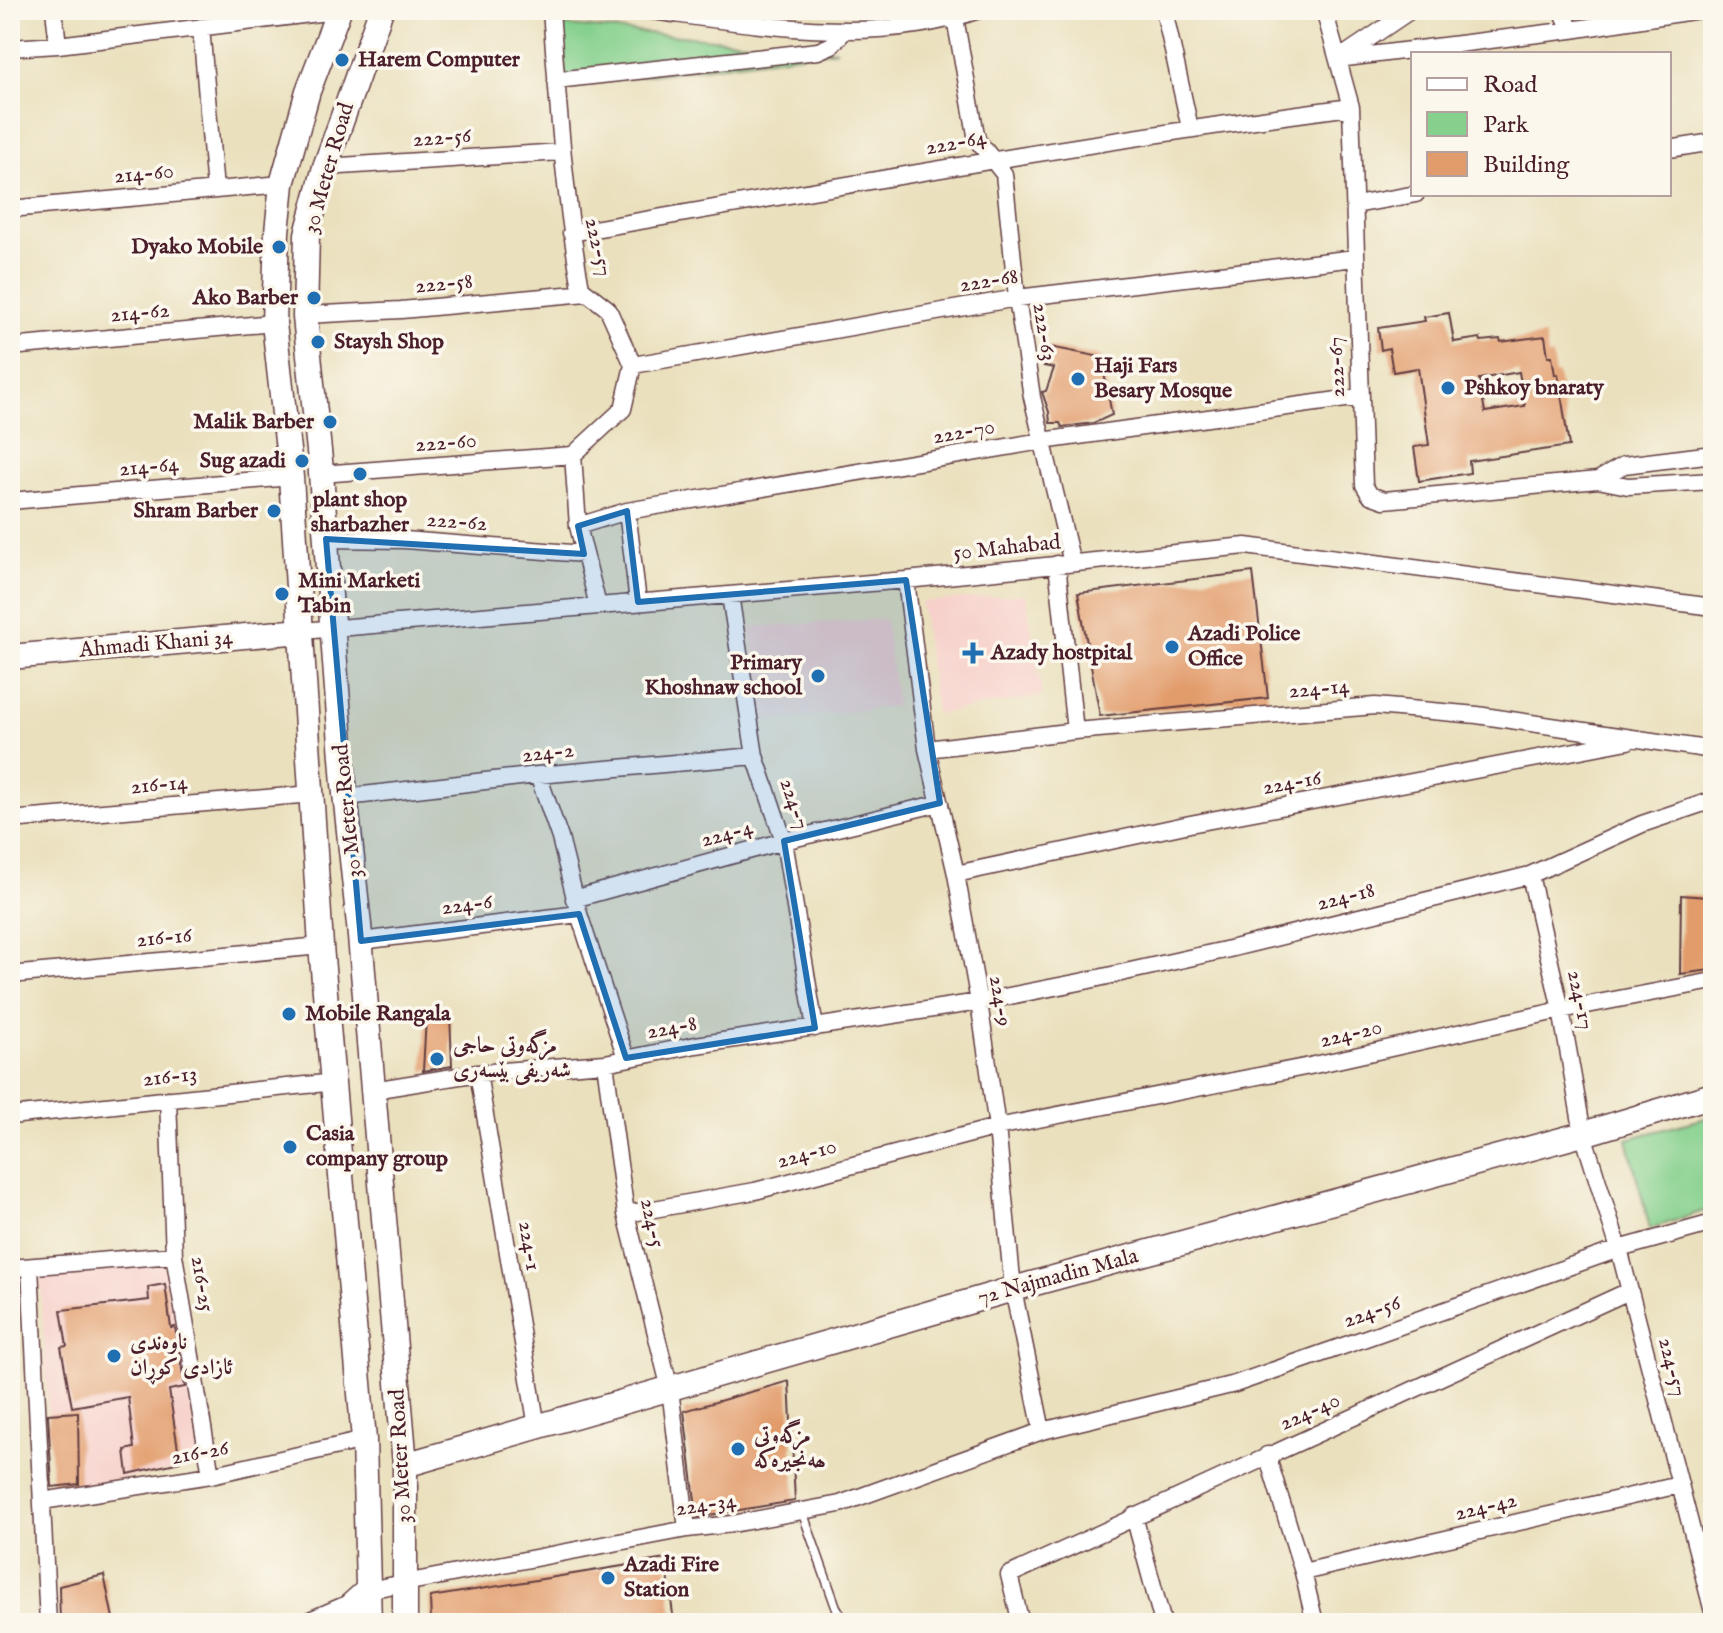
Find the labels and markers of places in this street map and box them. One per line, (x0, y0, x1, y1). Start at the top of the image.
place label: Harem Computer (358, 46, 521, 74)
marker: Harem Computer (333, 51, 351, 69)
place label: Dyako Mobile (131, 233, 263, 261)
marker: Dyako Mobile (270, 238, 288, 256)
place label: Ako Barber (192, 284, 299, 312)
marker: Ako Barber (305, 289, 323, 307)
place label: Staysh Shop (334, 328, 444, 356)
marker: Staysh Shop (309, 333, 327, 351)
place label: Haji Fars Besary Mosque (1094, 352, 1232, 405)
marker: Haji Fars Besary Mosque (1069, 370, 1087, 388)
place label: Pshkoy bnaraty (1464, 374, 1605, 402)
marker: Pshkoy bnaraty (1439, 379, 1457, 397)
place label: Malik Barber (193, 408, 315, 436)
marker: Malik Barber (321, 413, 339, 431)
place label: Sug azadi (200, 447, 286, 475)
marker: Sug azadi (293, 452, 311, 470)
marker: plant shop sharbazher (351, 465, 369, 483)
place label: plant shop sharbazher (311, 486, 410, 539)
place label: Shram Barber (134, 497, 259, 525)
marker: Shram Barber (265, 502, 283, 520)
place label: Mini Marketi Tabin (297, 567, 420, 620)
marker: Mini Marketi Tabin (273, 585, 291, 603)
place label: Azadi Police Office (1187, 620, 1300, 673)
marker: Azadi Police Office (1163, 638, 1181, 656)
place label: Azady hostpital (990, 639, 1133, 667)
marker: Azady hostpital (962, 642, 984, 664)
place label: Primary Khoshnaw school (645, 649, 803, 702)
marker: Primary Khoshnaw school (809, 667, 827, 685)
place label: Mobile Rangala (305, 1000, 451, 1028)
marker: Mobile Rangala (280, 1005, 298, 1023)
place label: مزگەوتی حاجی شەریفی بێسەری (452, 1028, 571, 1086)
marker: مزگەوتی حاجی شەریفی بێسەری (428, 1050, 446, 1068)
place label: Casia company group (306, 1120, 448, 1173)
marker: Casia company group (281, 1138, 299, 1156)
place label: ناوەندی ئازادی کوڕان (130, 1329, 233, 1385)
marker: ناوەندی ئازادی کوڕان (105, 1347, 123, 1365)
place label: مزگەوتی ھەنجیرەکە (753, 1418, 826, 1475)
marker: مزگەوتی ھەنجیرەکە (729, 1440, 747, 1458)
place label: Azadi Fire Station (623, 1551, 719, 1604)
marker: Azadi Fire Station (599, 1569, 617, 1587)

